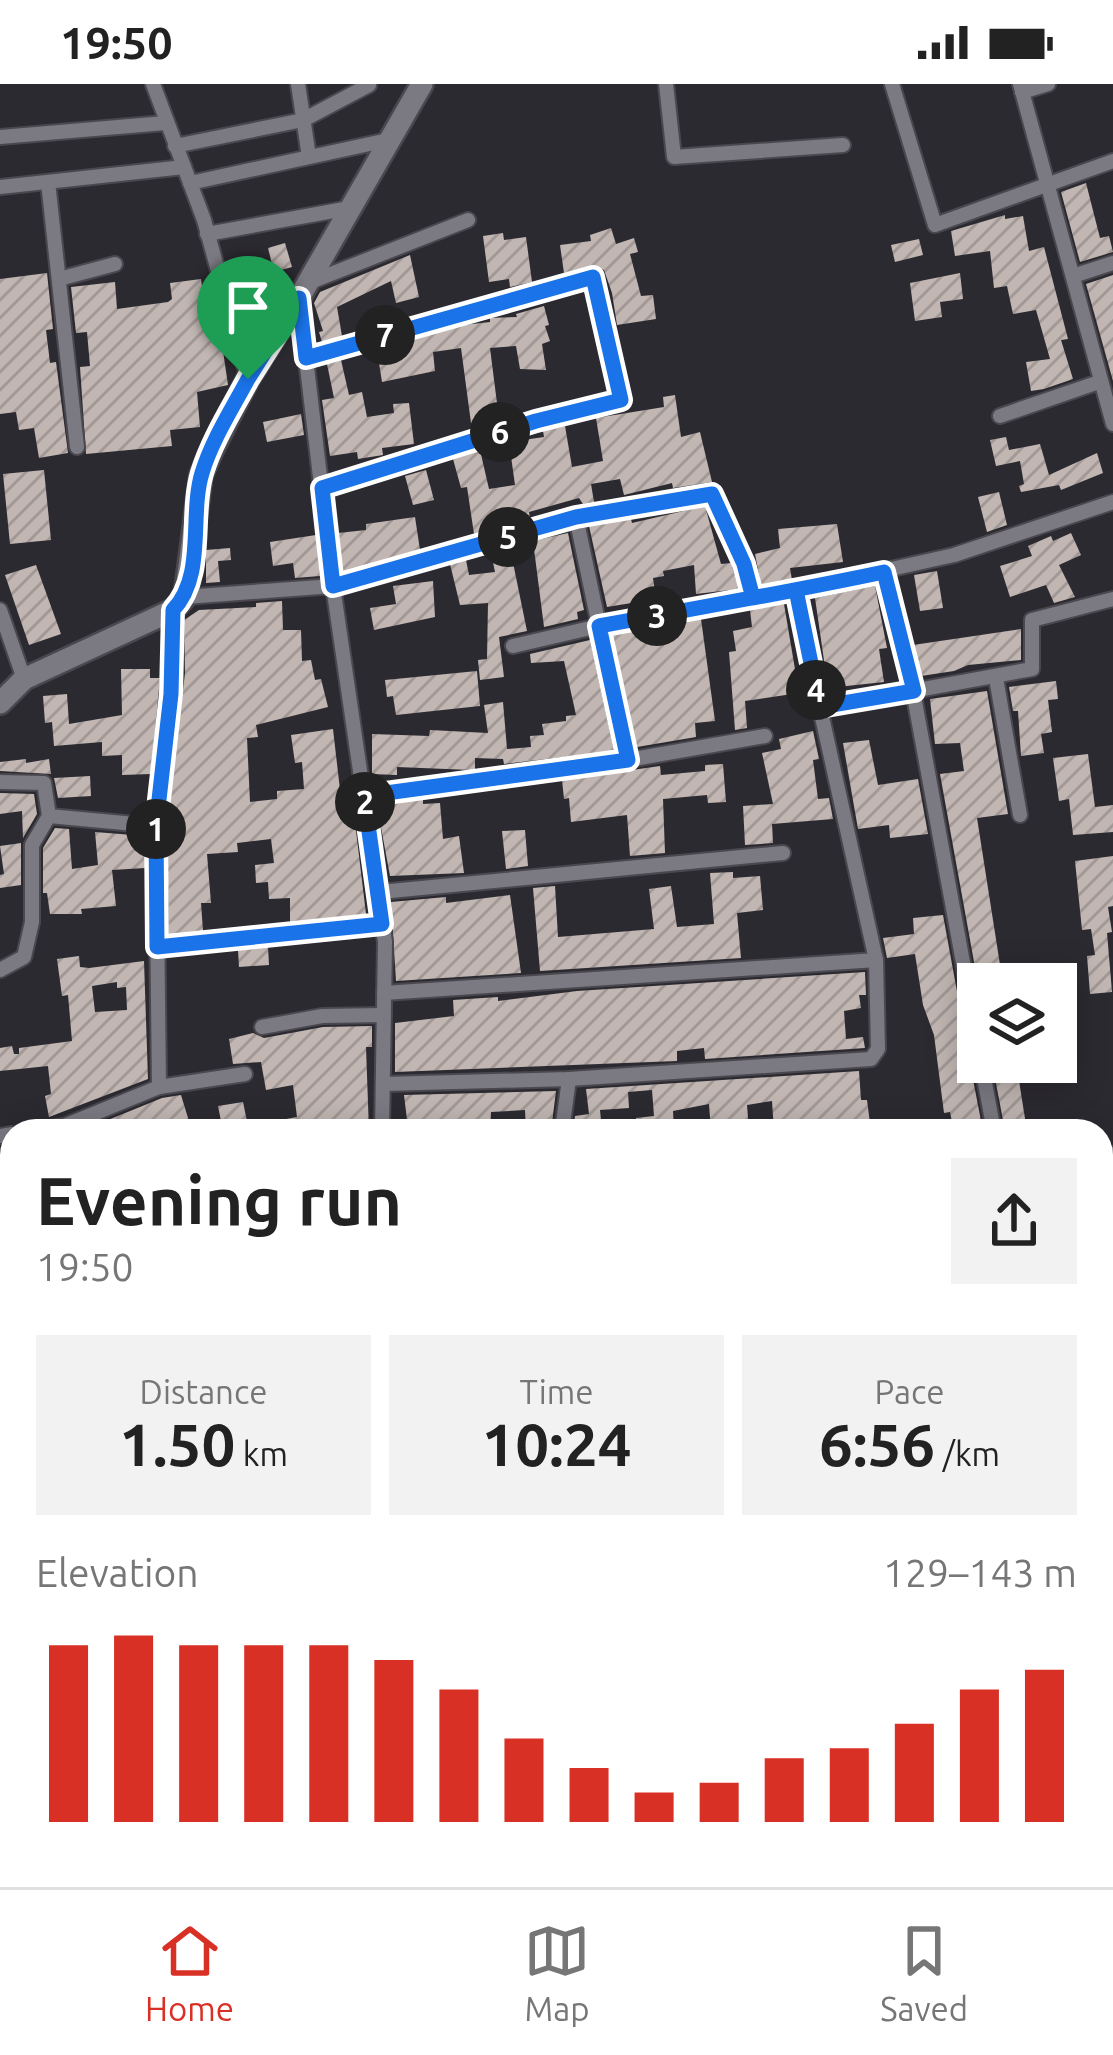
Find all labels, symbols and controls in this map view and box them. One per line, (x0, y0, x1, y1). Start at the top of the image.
text: 19:50 (60, 17, 173, 68)
pin (197, 256, 299, 379)
icon: arrive (215, 274, 281, 340)
pin: 7 (355, 305, 415, 365)
text: 7 (376, 316, 394, 353)
pin: 6 (470, 402, 530, 462)
text: 6 (491, 413, 509, 450)
pin: 5 (478, 507, 538, 567)
text: 5 (499, 518, 517, 555)
pin: 3 (627, 586, 687, 646)
text: 3 (648, 597, 666, 634)
pin: 4 (786, 660, 846, 720)
text: 4 (807, 671, 825, 708)
pin: 2 (335, 772, 395, 832)
text: 2 (356, 783, 374, 820)
pin: 1 (126, 799, 186, 859)
text: 1 (147, 810, 165, 847)
map controls (957, 963, 1077, 1083)
button: layers (957, 963, 1077, 1083)
button: share (951, 1158, 1077, 1284)
text: Evening run (36, 1163, 402, 1237)
text: 19:50 (36, 1245, 134, 1288)
text: Distance (140, 1373, 267, 1410)
text: Time (520, 1373, 593, 1410)
text: Pace (875, 1373, 944, 1410)
text: 1.50 (119, 1410, 235, 1477)
text: 10:24 (481, 1410, 632, 1477)
text: 6:56 (819, 1410, 935, 1477)
text: km (235, 1435, 288, 1472)
text: /km (935, 1435, 1000, 1472)
text: Elevation (36, 1551, 199, 1594)
text: 129–143 m (883, 1551, 1077, 1594)
tab: Home (145, 1918, 234, 2027)
tab: Map (524, 1918, 590, 2027)
tab: Saved (880, 1918, 968, 2027)

